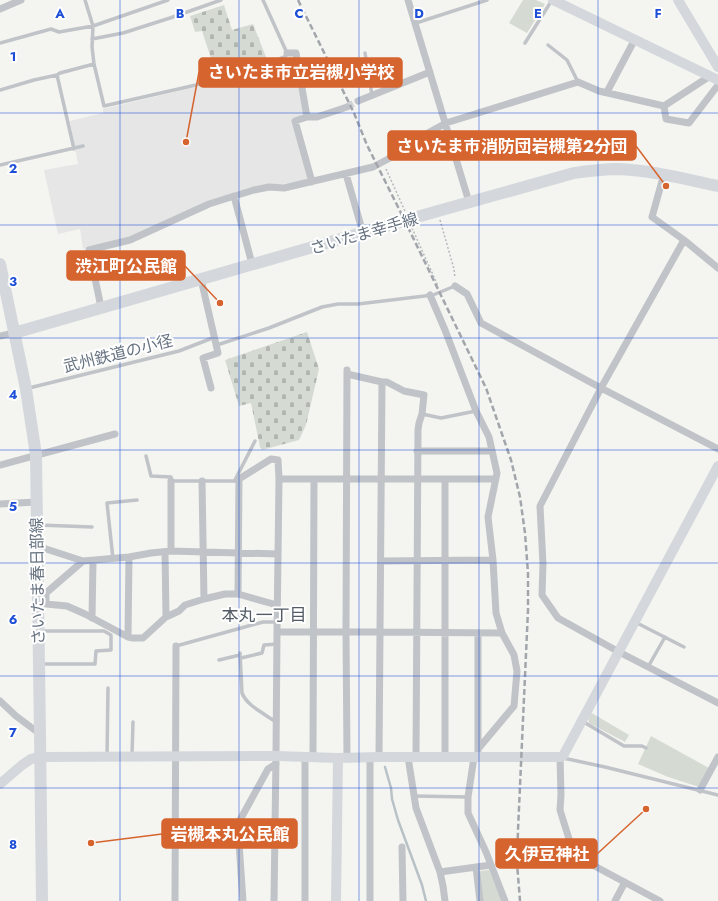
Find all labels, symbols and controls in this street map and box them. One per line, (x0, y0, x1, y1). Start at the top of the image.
text: A (54, 4, 65, 23)
text: B (176, 4, 185, 23)
text: C (294, 4, 304, 23)
text: D (414, 4, 424, 23)
text: E (534, 4, 542, 23)
text: F (654, 4, 662, 23)
text: 1 (10, 47, 16, 66)
callout: さいたま市立岩槻小学校 (199, 58, 402, 87)
text: さいたま市立岩槻小学校 (208, 60, 394, 84)
callout: さいたま市消防団岩槻第2分団 (388, 131, 636, 160)
text: さいたま市消防団岩槻第2分団 (396, 134, 628, 158)
text: 2 (9, 159, 17, 178)
street label: さいたま幸手線 (307, 207, 421, 260)
callout: 渋江町公民館 (67, 251, 185, 280)
text: 渋江町公民館 (75, 254, 177, 278)
text: 3 (9, 272, 17, 291)
street label: 武州鉄道の小径 (61, 329, 175, 378)
text: 4 (8, 385, 18, 404)
text: 5 (9, 497, 17, 516)
street label: さいたま春日部線 (25, 517, 50, 645)
district label: 本丸一丁目 (222, 603, 307, 627)
text: 6 (9, 610, 18, 629)
text: 7 (9, 723, 17, 742)
callout: 岩槻本丸公民館 (162, 819, 297, 848)
text: 岩槻本丸公民館 (171, 822, 290, 846)
text: 8 (9, 835, 17, 854)
callout: 久伊豆神社 (496, 839, 597, 868)
text: 久伊豆神社 (505, 842, 590, 866)

